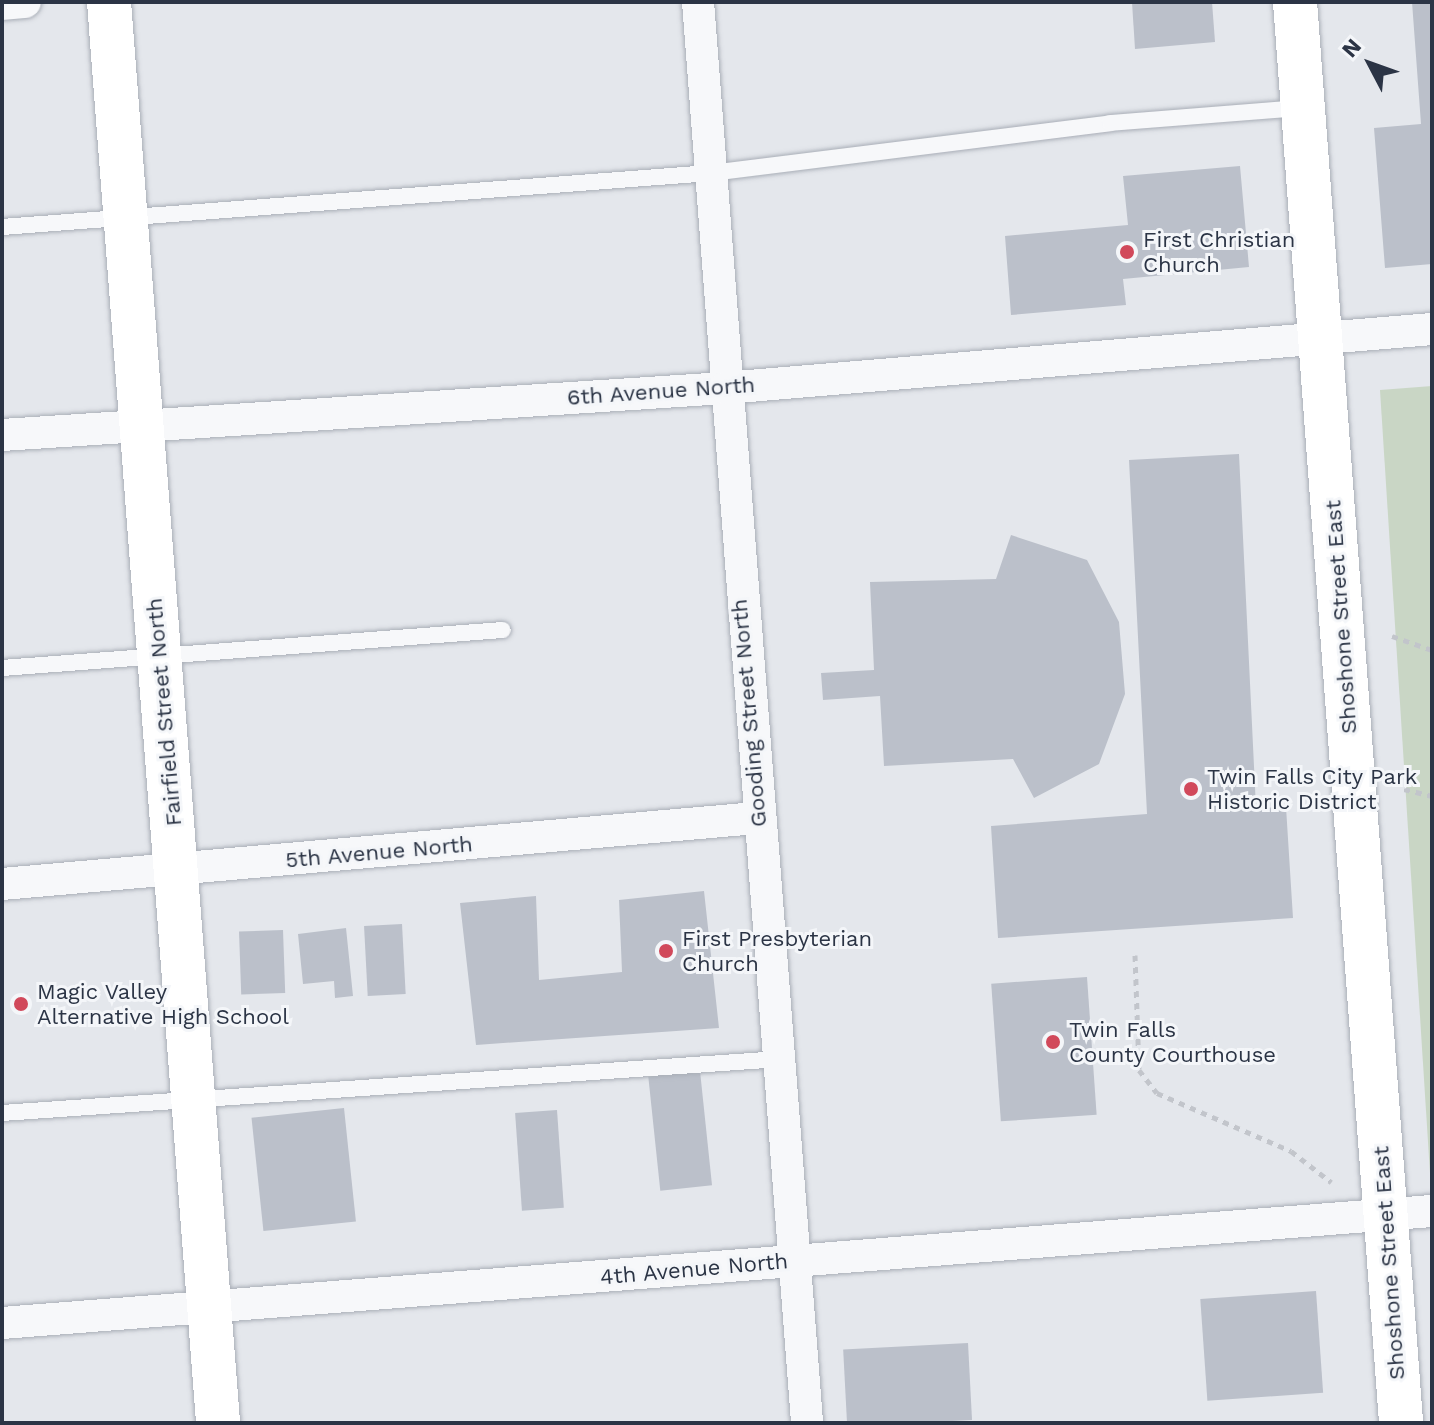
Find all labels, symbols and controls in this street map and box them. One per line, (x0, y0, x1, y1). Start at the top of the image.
north arrow (1330, 24, 1410, 104)
text: N (1337, 34, 1366, 62)
place label: First Christian Church (1143, 226, 1295, 278)
marker: First Christian Church (1118, 243, 1136, 261)
street label: 6th Avenue North (566, 371, 756, 411)
street label: Shoshone Street East (1320, 499, 1362, 735)
street label: Fairfield Street North (141, 597, 187, 827)
street label: Gooding Street North (726, 598, 772, 828)
place label: Twin Falls City Park Historic District (1207, 763, 1418, 814)
marker: Twin Falls City Park Historic District (1182, 780, 1200, 798)
street label: 5th Avenue North (284, 831, 474, 873)
place label: First Presbyterian Church (682, 925, 872, 976)
marker: First Presbyterian Church (657, 942, 675, 960)
place label: Magic Valley Alternative High School (37, 978, 289, 1030)
marker: Magic Valley Alternative High School (12, 995, 30, 1013)
place label: Twin Falls County Courthouse (1069, 1016, 1276, 1068)
marker: Twin Falls County Courthouse (1044, 1033, 1062, 1051)
street label: Shoshone Street East (1368, 1145, 1410, 1381)
street label: 4th Avenue North (599, 1248, 789, 1290)

